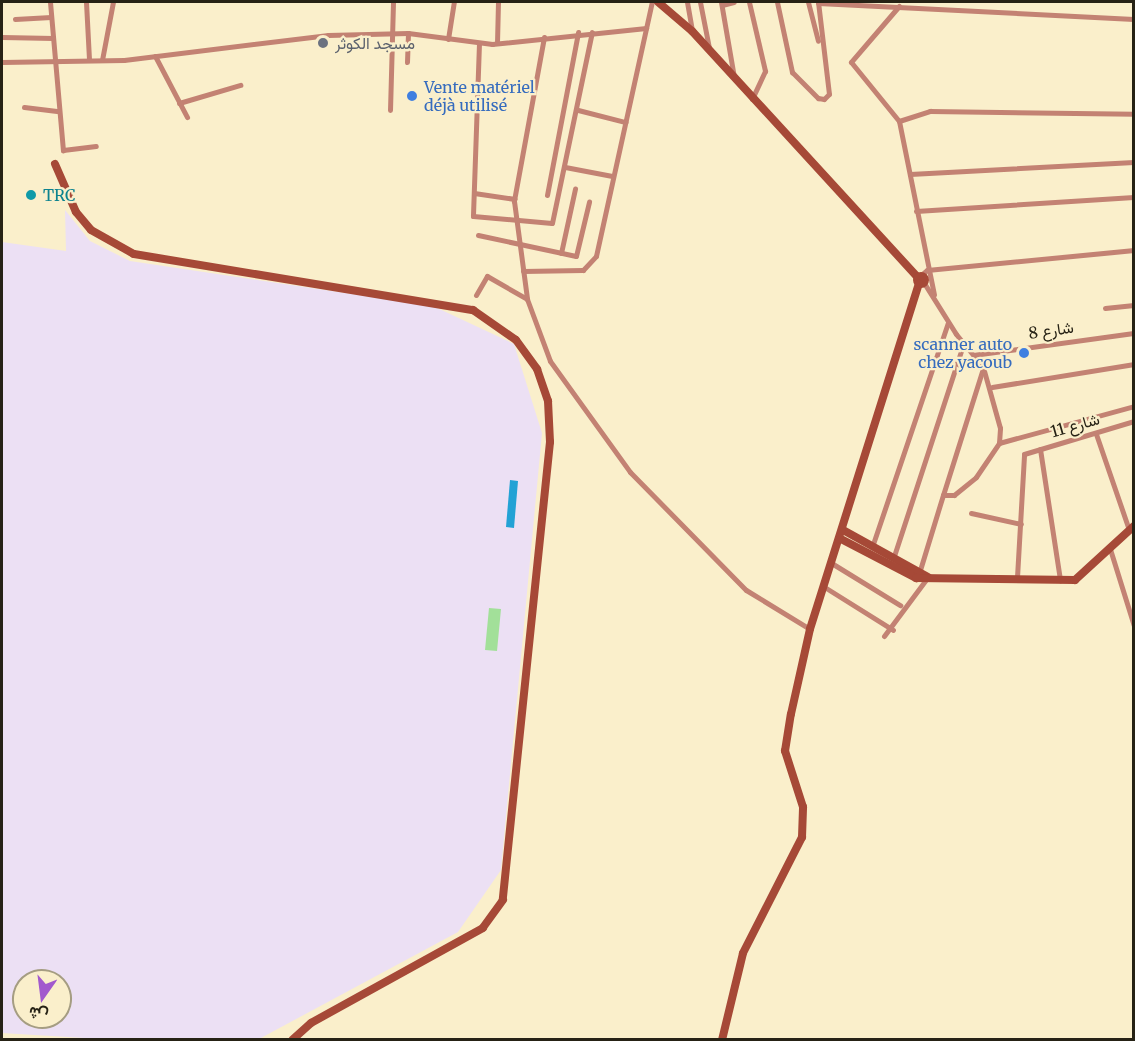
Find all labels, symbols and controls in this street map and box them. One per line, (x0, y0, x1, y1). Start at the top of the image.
place label: مسجد الكوثر (335, 33, 415, 53)
marker: مسجد الكوثر (316, 36, 330, 50)
place label: Vente matériel déjà utilisé (424, 77, 535, 115)
marker: Vente matériel déjà utilisé (405, 89, 419, 103)
place label: TRC (43, 185, 75, 205)
marker: TRC (24, 188, 38, 202)
street label: شارع 8 (1027, 317, 1075, 343)
place label: scanner auto chez yacoub (914, 334, 1012, 372)
marker: scanner auto chez yacoub (1017, 346, 1031, 360)
street label: شارع 11 (1048, 409, 1102, 441)
north arrow (12, 969, 72, 1029)
text: ش (26, 1002, 50, 1027)

